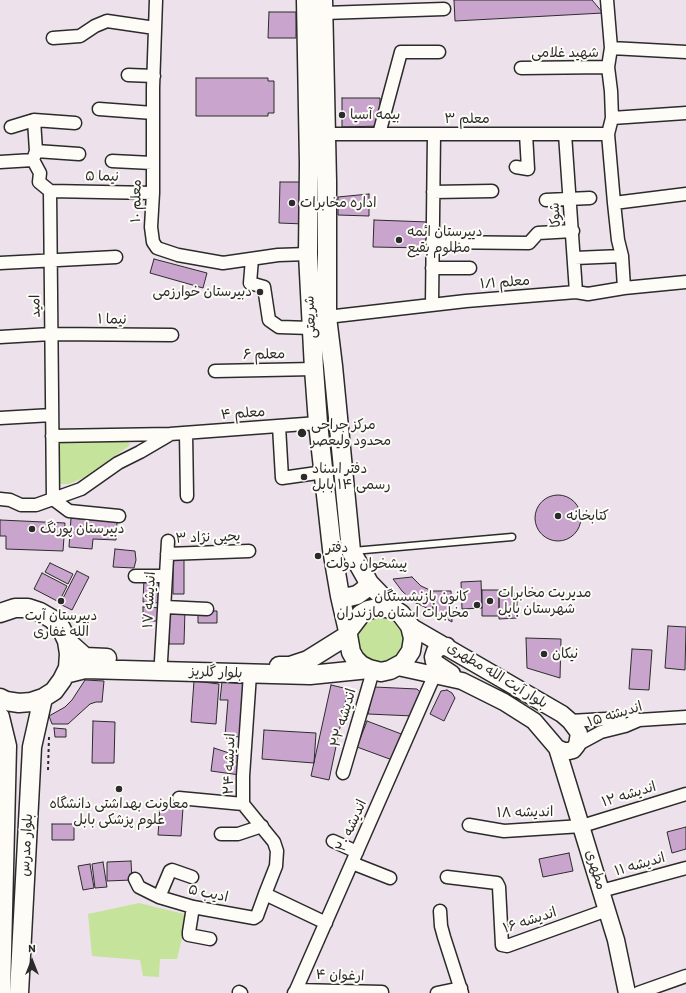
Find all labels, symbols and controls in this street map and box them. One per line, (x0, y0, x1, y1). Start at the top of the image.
street label: شهید غلامی (531, 45, 599, 61)
place label: بیمه آسیا (350, 107, 400, 123)
marker: بیمه آسیا (337, 110, 347, 120)
street label: معلم ۳ (444, 111, 490, 127)
street label: نیما ۵ (85, 168, 119, 186)
street label: معلم ۱۰ (128, 179, 146, 223)
place label: اداره مخابرات (300, 195, 377, 211)
marker: اداره مخابرات (287, 198, 297, 208)
street label: شوکا (547, 202, 565, 228)
place label: دییرستان ائمه مظلوم بقیع (407, 224, 483, 256)
marker: دییرستان ائمه مظلوم بقیع (394, 235, 404, 245)
street label: معلم ۱/۱ (480, 273, 530, 293)
place label: دبیرستان خوارزمی (152, 284, 252, 300)
marker: دبیرستان خوارزمی (255, 287, 265, 297)
street label: امید (27, 294, 45, 318)
street label: شریعتی (301, 295, 321, 339)
street label: نیما ۱ (97, 311, 127, 329)
street label: معلم ۶ (243, 346, 285, 364)
street label: معلم ۴ (220, 404, 266, 424)
place label: مرکز جراحی محدود ولیعصر (311, 417, 391, 450)
marker: مرکز جراحی محدود ولیعصر (296, 427, 308, 439)
place label: دفتر اسناد رسمی ۱۴ بابل (312, 461, 391, 494)
marker: دفتر اسناد رسمی ۱۴ بابل (299, 472, 309, 482)
place label: کتابخانه (566, 508, 609, 524)
marker: کتابخانه (553, 511, 563, 521)
place label: دبیرستان پورنگ (40, 521, 125, 537)
marker: دبیرستان پورنگ (27, 524, 37, 534)
street label: یحیی نژاد ۳ (175, 528, 241, 548)
place label: دفتر پیشخوان دولت (326, 540, 407, 572)
marker: دفتر پیشخوان دولت (313, 551, 323, 561)
street label: اندیشه ۱۷ (140, 571, 160, 629)
place label: مدیریت مخابرات شهرستان بابل (498, 585, 591, 618)
place label: کانون بازنشستگان مخابرات استان مازندران (336, 589, 469, 622)
marker: دبیرستان آیت الله غفاری (56, 596, 66, 606)
marker: مدیریت مخابرات شهرستان بابل (485, 596, 495, 606)
marker: کانون بازنشستگان مخابرات استان مازندران (472, 600, 482, 610)
place label: دبیرستان آیت الله غفاری (25, 608, 97, 640)
street label: بلوار آیت الله مطهری (444, 639, 550, 713)
place label: نیکان (552, 646, 578, 662)
marker: نیکان (539, 649, 549, 659)
street label: بلوار گلریز (189, 664, 243, 682)
street label: اندیشه ۲۲ (328, 687, 360, 749)
street label: اندیشه ۱۵ (586, 699, 644, 731)
street label: اندیشه ۲۴ (221, 733, 239, 795)
street label: اندیشه ١٣ (600, 779, 658, 811)
marker: معاونت بهداشتی دانشگاه علوم پزشکی بابل (114, 784, 124, 794)
place label: معاونت بهداشتی دانشگاه علوم پزشکی بابل (49, 796, 189, 828)
street label: اندیشه ۲۰ (333, 797, 371, 855)
street label: اندیشه ۱۸ (497, 804, 553, 822)
street label: بلوار مدرس (17, 813, 37, 877)
street label: مطهری (581, 848, 609, 892)
street label: اندیشه ۱۱ (613, 850, 667, 880)
street label: ادیب ۵ (187, 882, 229, 906)
street label: اندیشه ۱۶ (501, 904, 559, 938)
north arrow (12, 941, 52, 981)
text: N (28, 942, 36, 955)
street label: ارغوان ۴ (315, 967, 365, 985)

